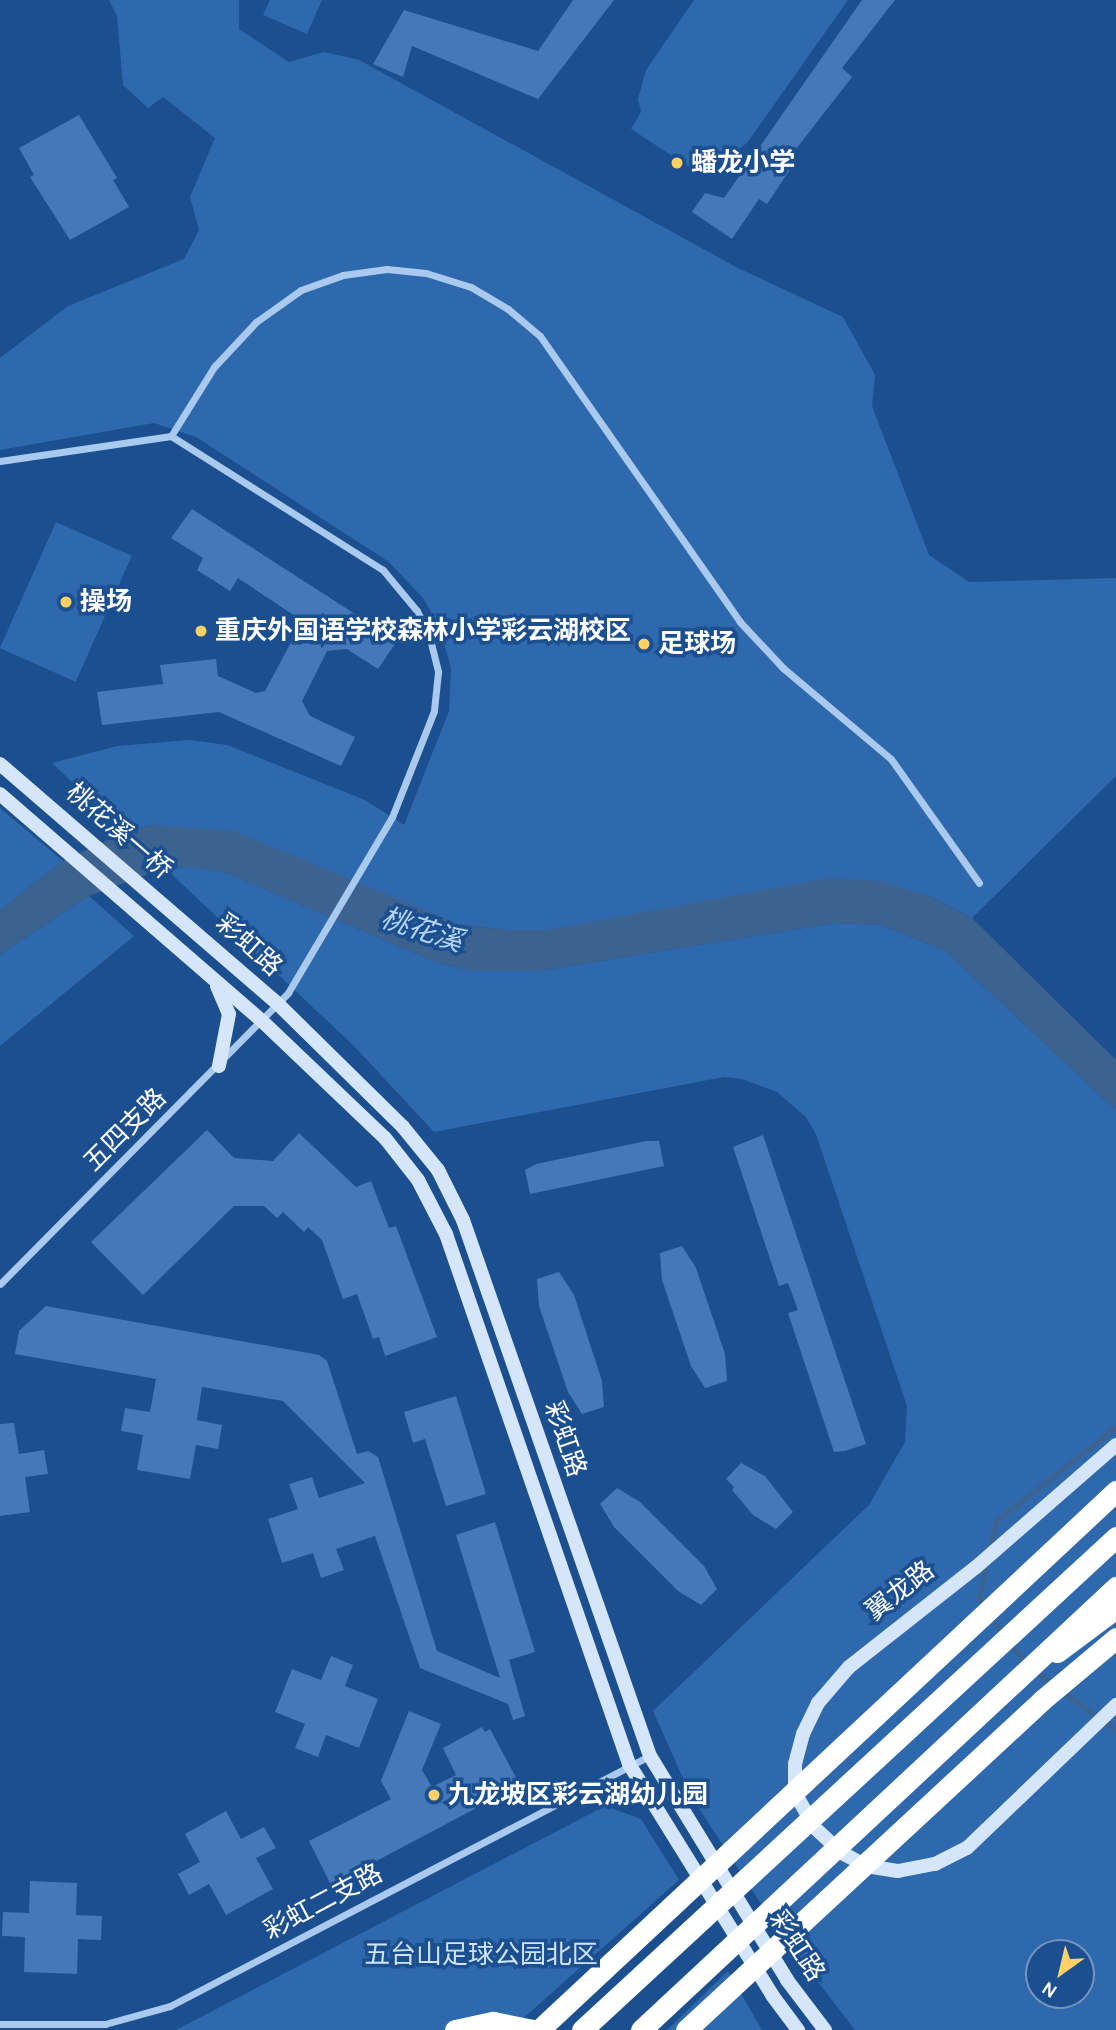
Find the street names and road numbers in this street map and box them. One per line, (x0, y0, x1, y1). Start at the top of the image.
street label: 桃花溪一桥 (60, 777, 178, 885)
street label: 彩虹路 (210, 907, 288, 983)
street label: 五四支路 (77, 1082, 173, 1178)
street label: 彩虹路 (538, 1397, 592, 1481)
street label: 翼龙路 (860, 1555, 940, 1627)
street label: 彩虹二支路 (258, 1858, 388, 1946)
street label: 彩虹路 (763, 1905, 831, 1987)

